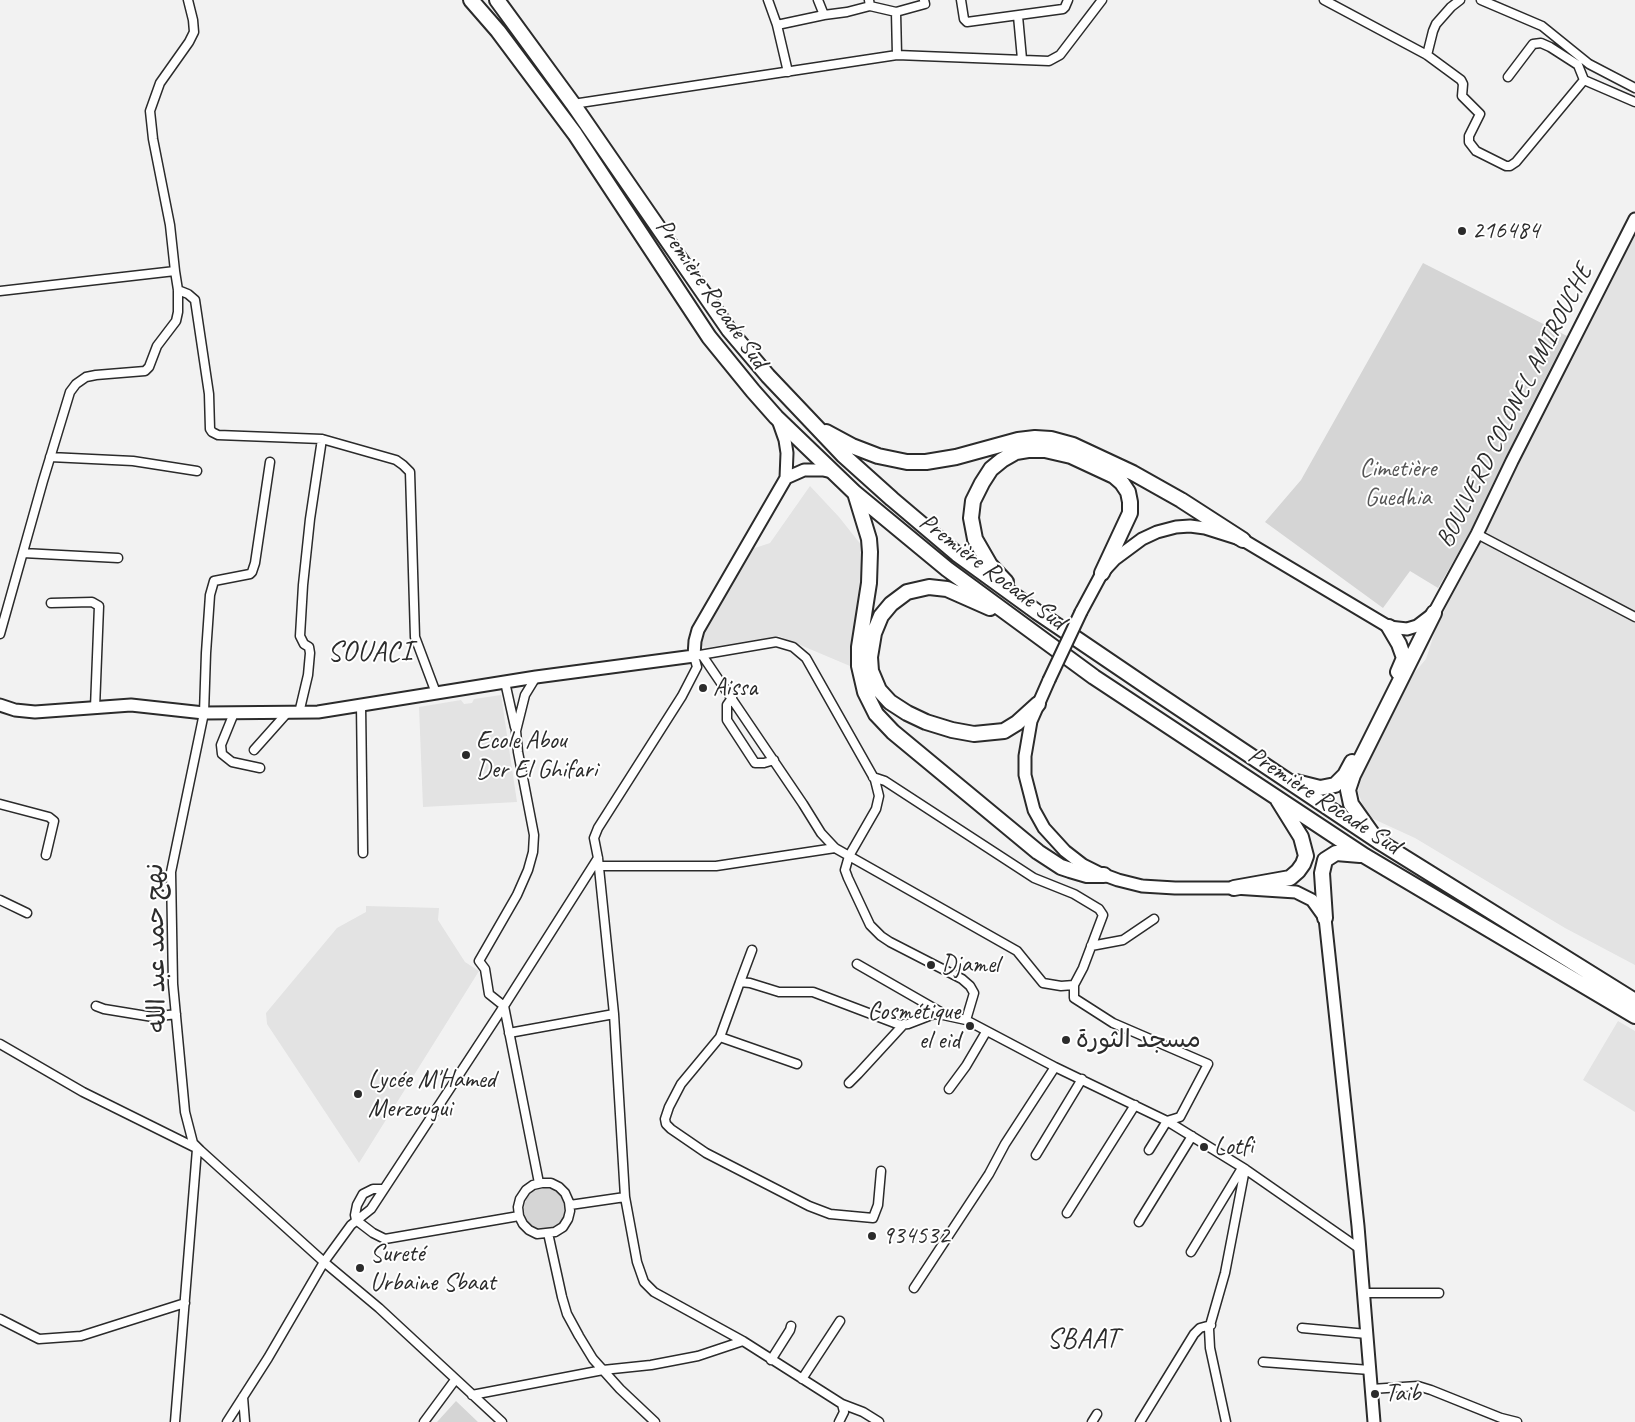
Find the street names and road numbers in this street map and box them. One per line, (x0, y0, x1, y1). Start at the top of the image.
street label: Première Rocade Sud (648, 213, 774, 375)
street label: BOULVERD COLONEL AMIROUCHE (1430, 259, 1600, 553)
street label: Première Rocade Sud (913, 507, 1071, 637)
street label: Première Rocade Sud (1242, 741, 1406, 861)
street label: نهج حمد عبد الله (141, 863, 173, 1033)

